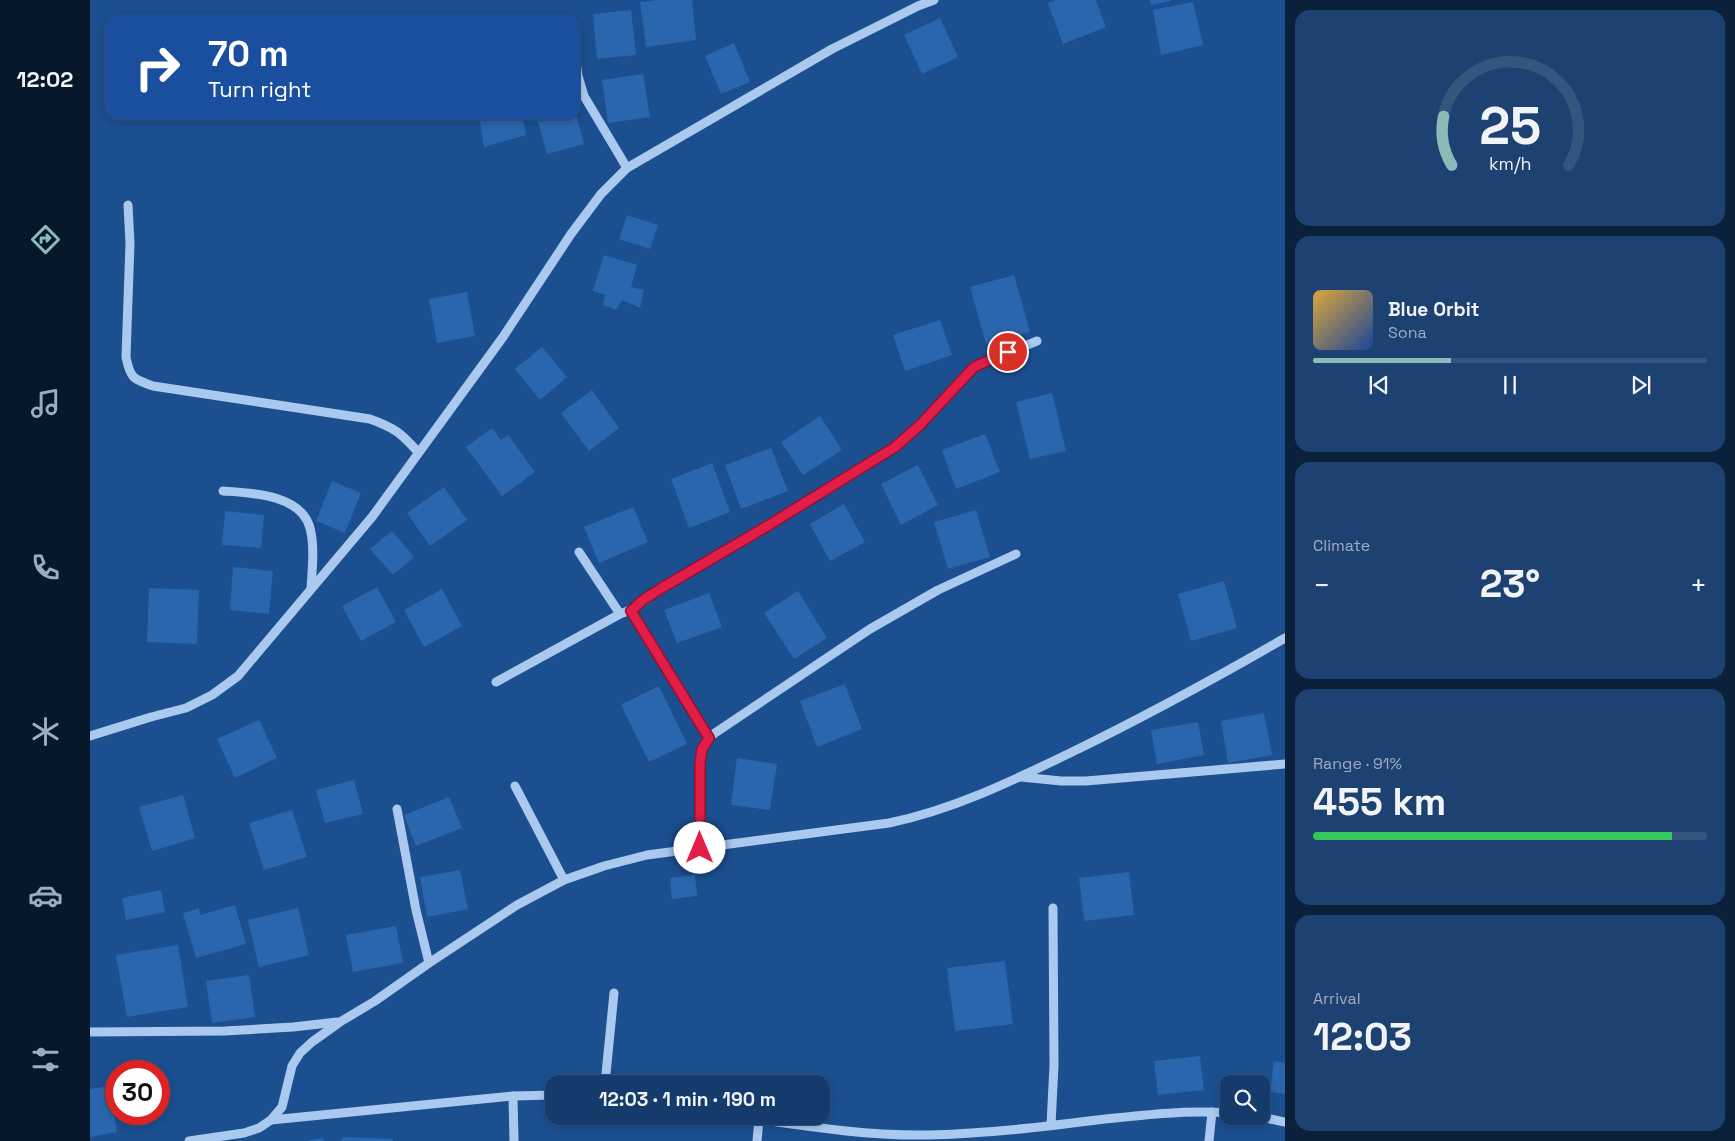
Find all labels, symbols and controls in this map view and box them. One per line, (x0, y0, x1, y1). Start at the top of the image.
text: 70 m (208, 32, 289, 76)
icon: right (125, 35, 190, 100)
text: 12:02 (17, 65, 73, 93)
text: Turn right (208, 75, 311, 103)
text: 25 (1479, 93, 1541, 159)
text: km/h (1489, 152, 1531, 175)
icon: directions (28, 222, 63, 257)
text: Blue Orbit (1388, 297, 1479, 322)
text: Sona (1388, 322, 1427, 343)
pin (987, 331, 1029, 373)
icon: arrive (994, 338, 1022, 366)
icon: previous (1365, 371, 1393, 399)
icon: pause (1496, 371, 1524, 399)
icon: next (1627, 371, 1655, 399)
icon: music (28, 386, 63, 421)
text: Climate (1313, 535, 1370, 556)
icon: phone (28, 550, 63, 585)
text: 23° (1480, 560, 1540, 608)
text: − (1313, 567, 1330, 603)
text: + (1690, 567, 1707, 603)
icon: climate (28, 714, 63, 749)
text: Range · 91% (1313, 753, 1402, 774)
text: 455 km (1313, 778, 1446, 826)
position arrow (673, 821, 725, 873)
icon: car (28, 878, 63, 913)
text: Arrival (1313, 988, 1361, 1009)
text: 12:03 (1313, 1013, 1412, 1061)
icon: filters (28, 1042, 63, 1077)
speed limit sign: 30 (105, 1060, 170, 1125)
map controls (1220, 1075, 1270, 1125)
button: search (1220, 1075, 1270, 1125)
text: 12:03 · 1 min · 190 m (599, 1087, 776, 1112)

